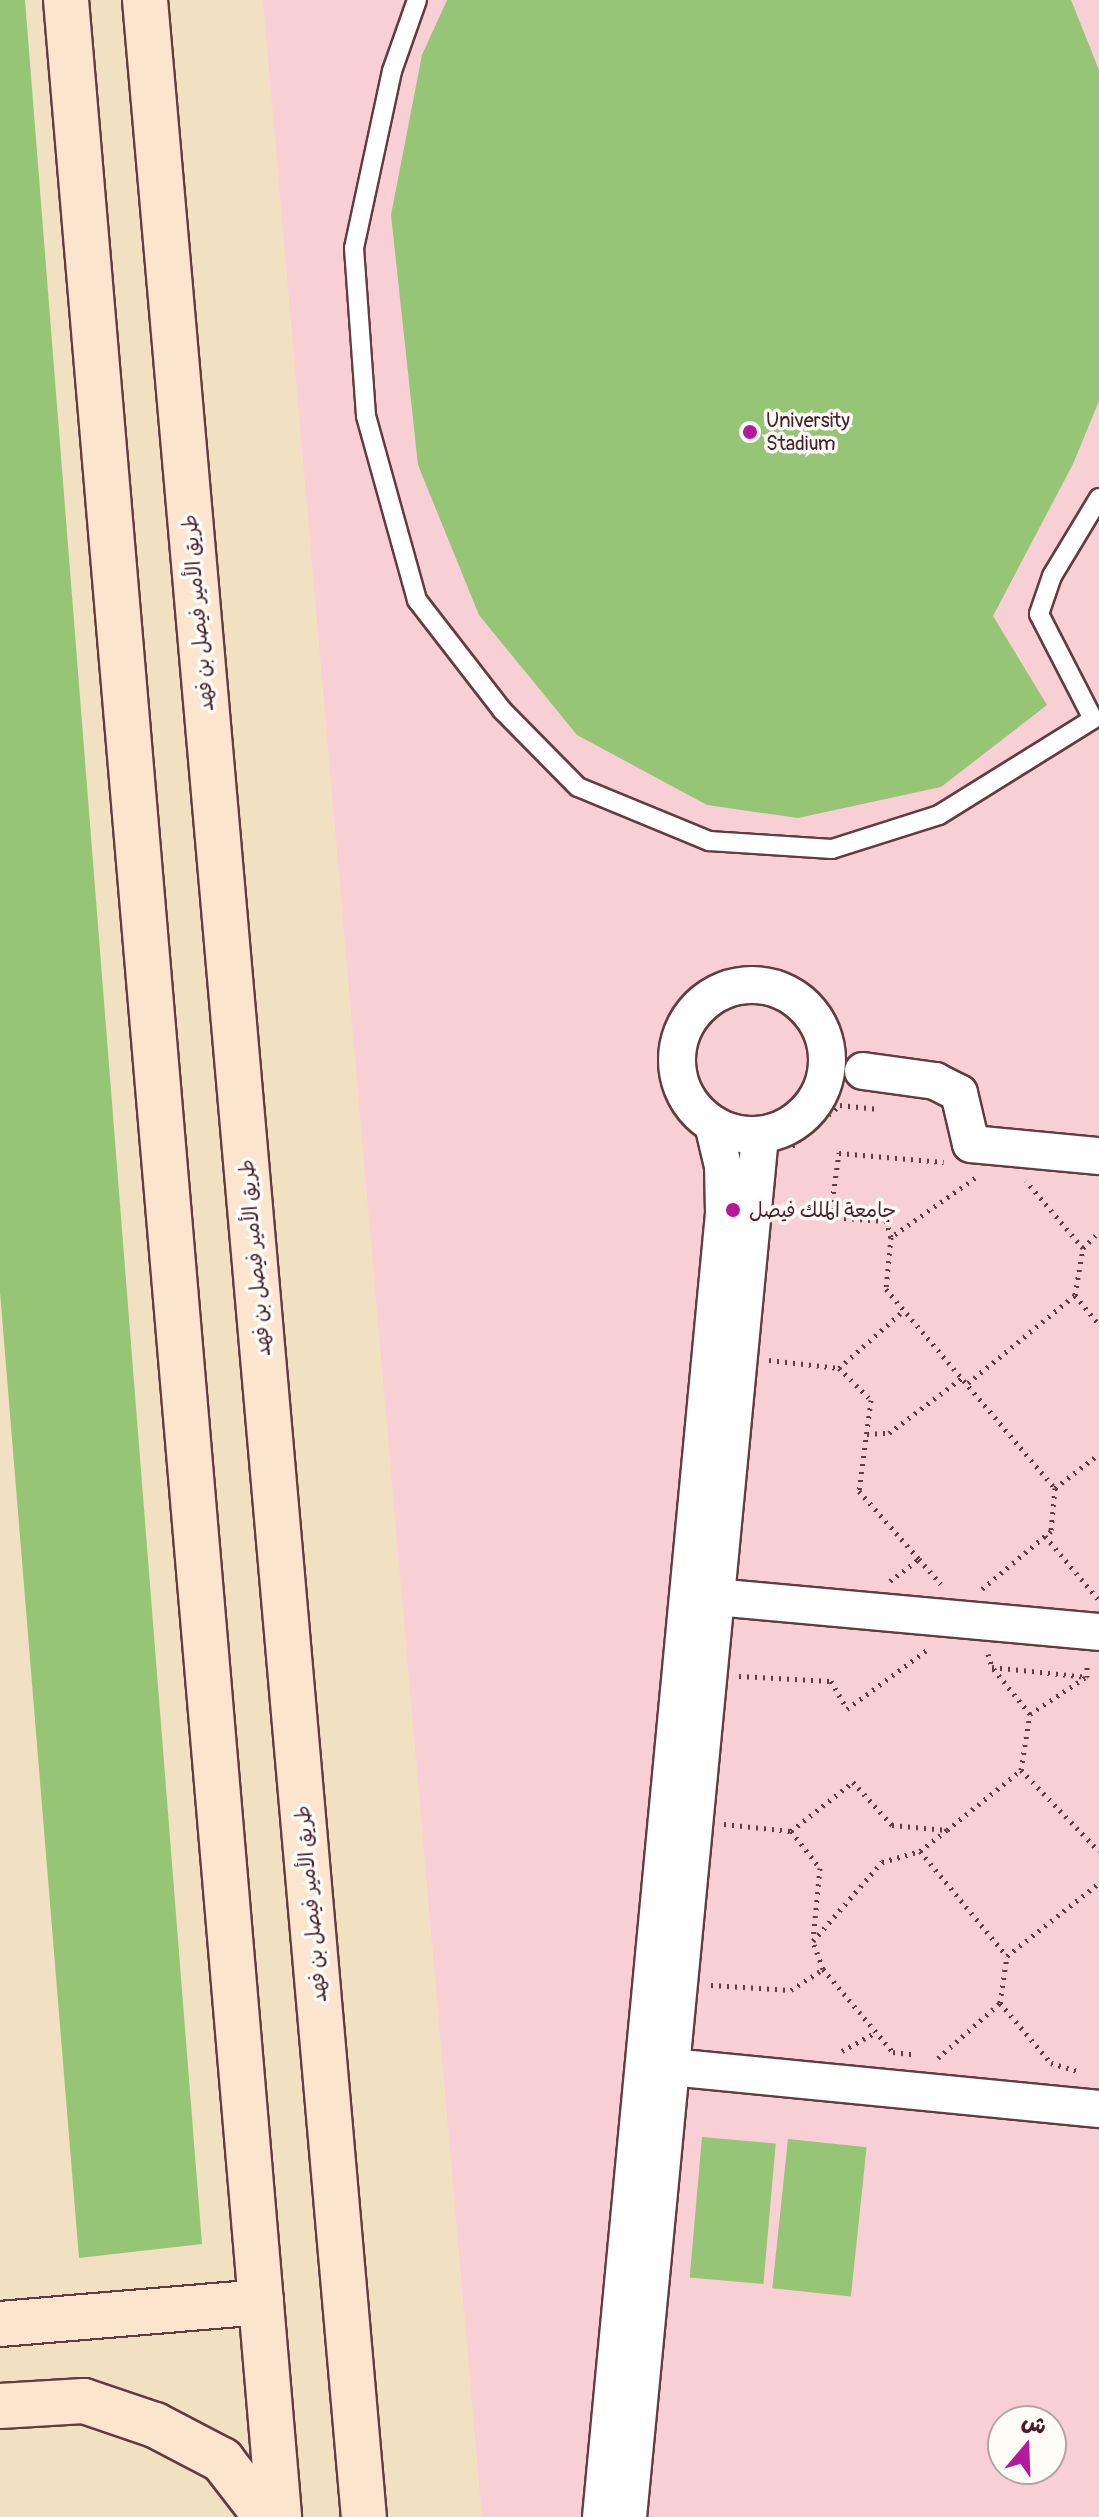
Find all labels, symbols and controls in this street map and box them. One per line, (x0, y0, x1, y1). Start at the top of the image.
place label: University Stadium (766, 408, 850, 455)
marker: University Stadium (741, 423, 759, 441)
street label: طريق الأمير فيصل بن فهد (177, 513, 219, 713)
street label: طريق الأمير فيصل بن فهد (234, 1158, 276, 1358)
place label: جامعة الملك فيصل (749, 1198, 896, 1222)
marker: جامعة الملك فيصل (724, 1201, 742, 1219)
street label: طريق الأمير فيصل بن فهد (290, 1804, 332, 2004)
north arrow (987, 2405, 1067, 2485)
text: ش (1018, 2407, 1050, 2441)

